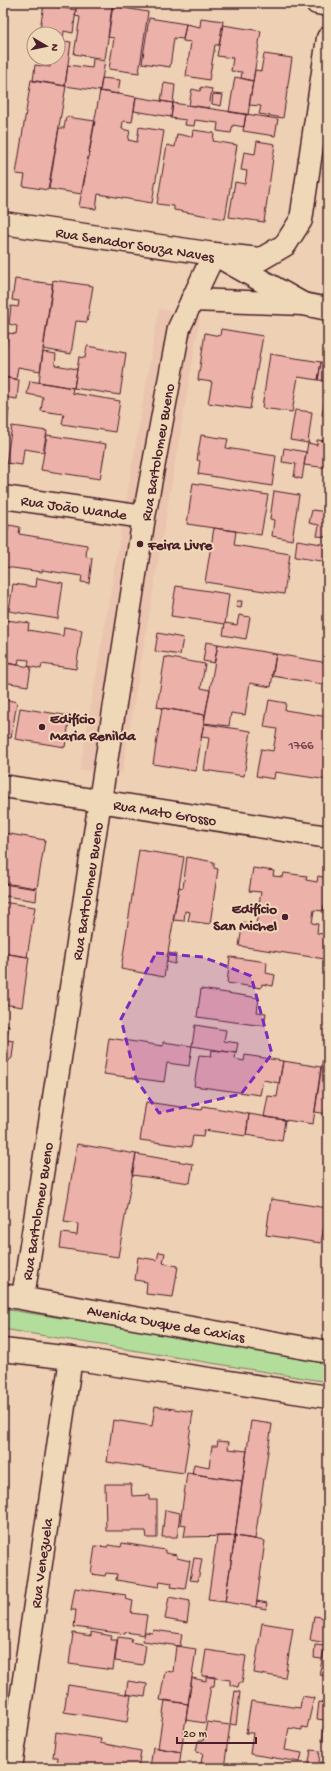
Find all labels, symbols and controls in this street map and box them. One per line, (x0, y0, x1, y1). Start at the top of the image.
north arrow (26, 26, 66, 66)
text: N (47, 43, 60, 52)
street label: Rua Senador Souza Naves (54, 225, 216, 268)
street label: Rua Bartolomeu Bueno (138, 382, 180, 523)
street label: Rua João Wande (20, 493, 128, 525)
place label: Feira Livre (147, 537, 214, 555)
marker: Feira Livre (135, 539, 145, 549)
place label: Edifício Maria Renilda (50, 711, 136, 746)
marker: Edifício Maria Renilda (37, 722, 47, 732)
house number: 1766 (287, 739, 314, 754)
street label: Rua Mato Grosso (112, 797, 218, 831)
street label: Rua Bartolomeu Bueno (69, 821, 109, 962)
place label: Edifício San Michel (213, 901, 278, 936)
marker: Edifício San Michel (280, 912, 290, 922)
street label: Rua Bartolomeu Bueno (19, 1141, 59, 1282)
street label: Avenida Duque de Caxias (85, 1302, 246, 1348)
street label: Rua Venezuela (28, 1516, 58, 1609)
scale bar (177, 1719, 256, 1745)
text: 20 m (183, 1728, 208, 1742)

